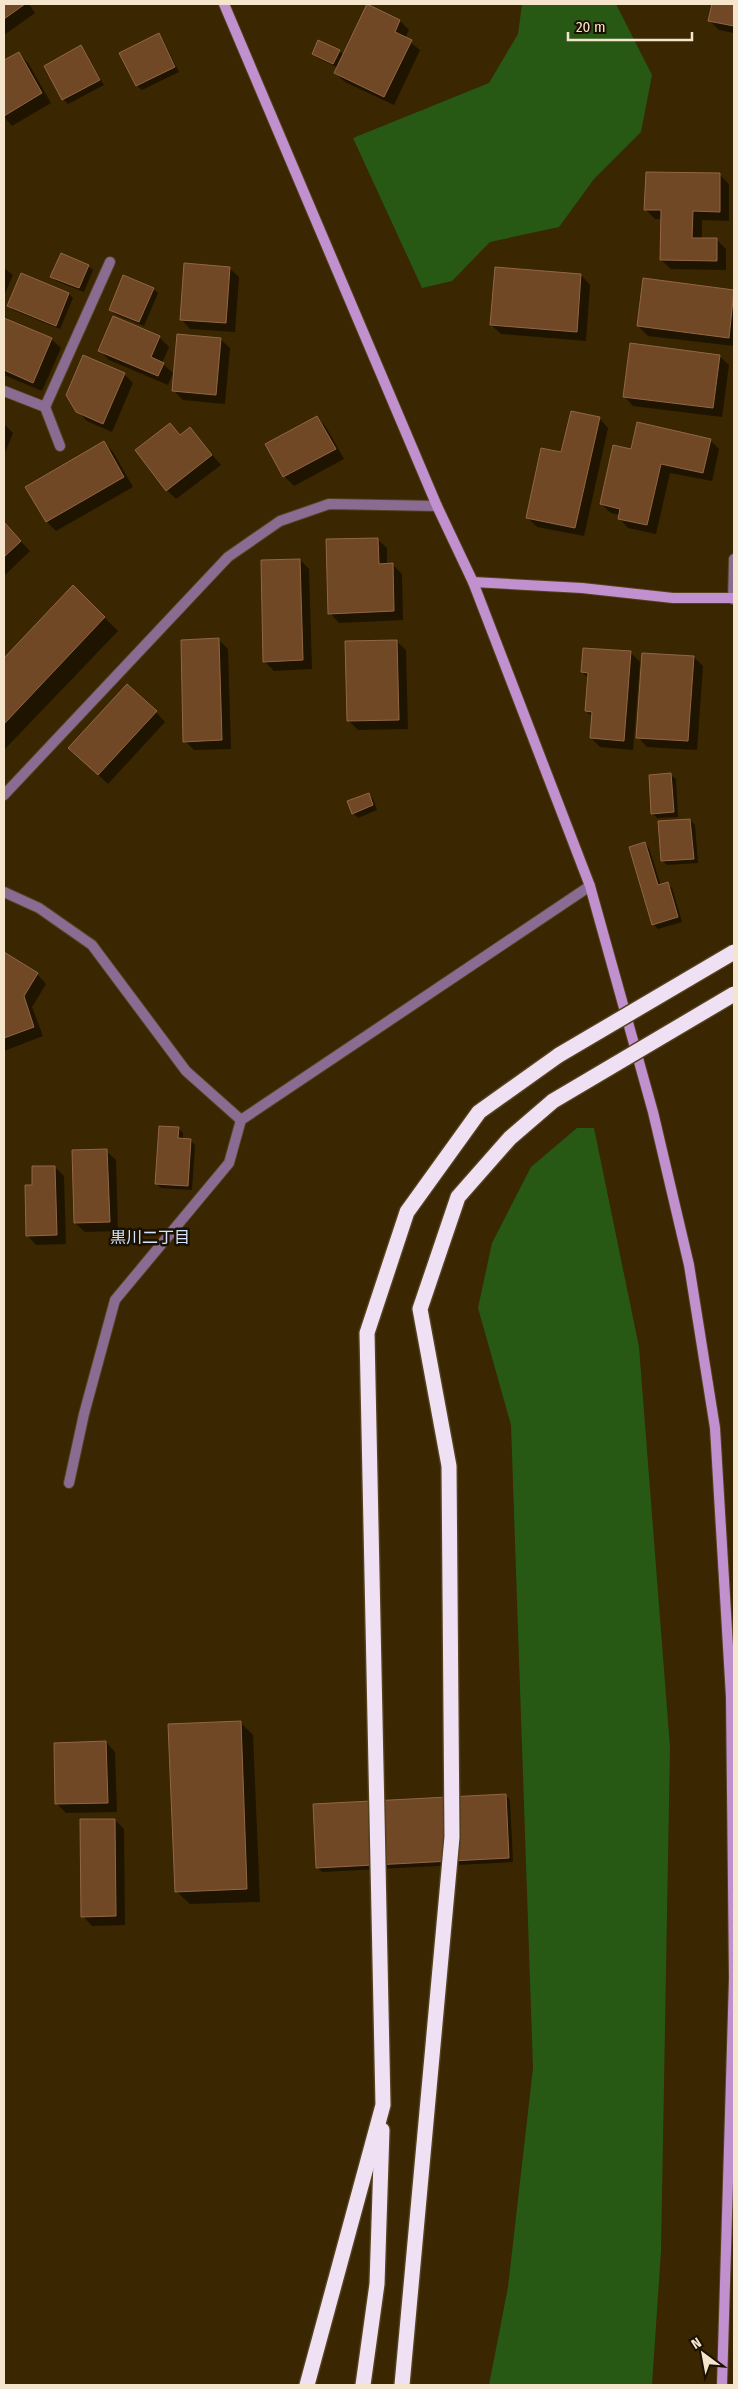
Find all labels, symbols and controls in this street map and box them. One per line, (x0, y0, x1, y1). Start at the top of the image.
scale bar (568, 10, 692, 42)
text: 20 m (576, 18, 606, 36)
district label: 黒川二丁目 (110, 1228, 190, 1247)
north arrow (678, 2329, 728, 2379)
text: N (688, 2334, 704, 2353)

